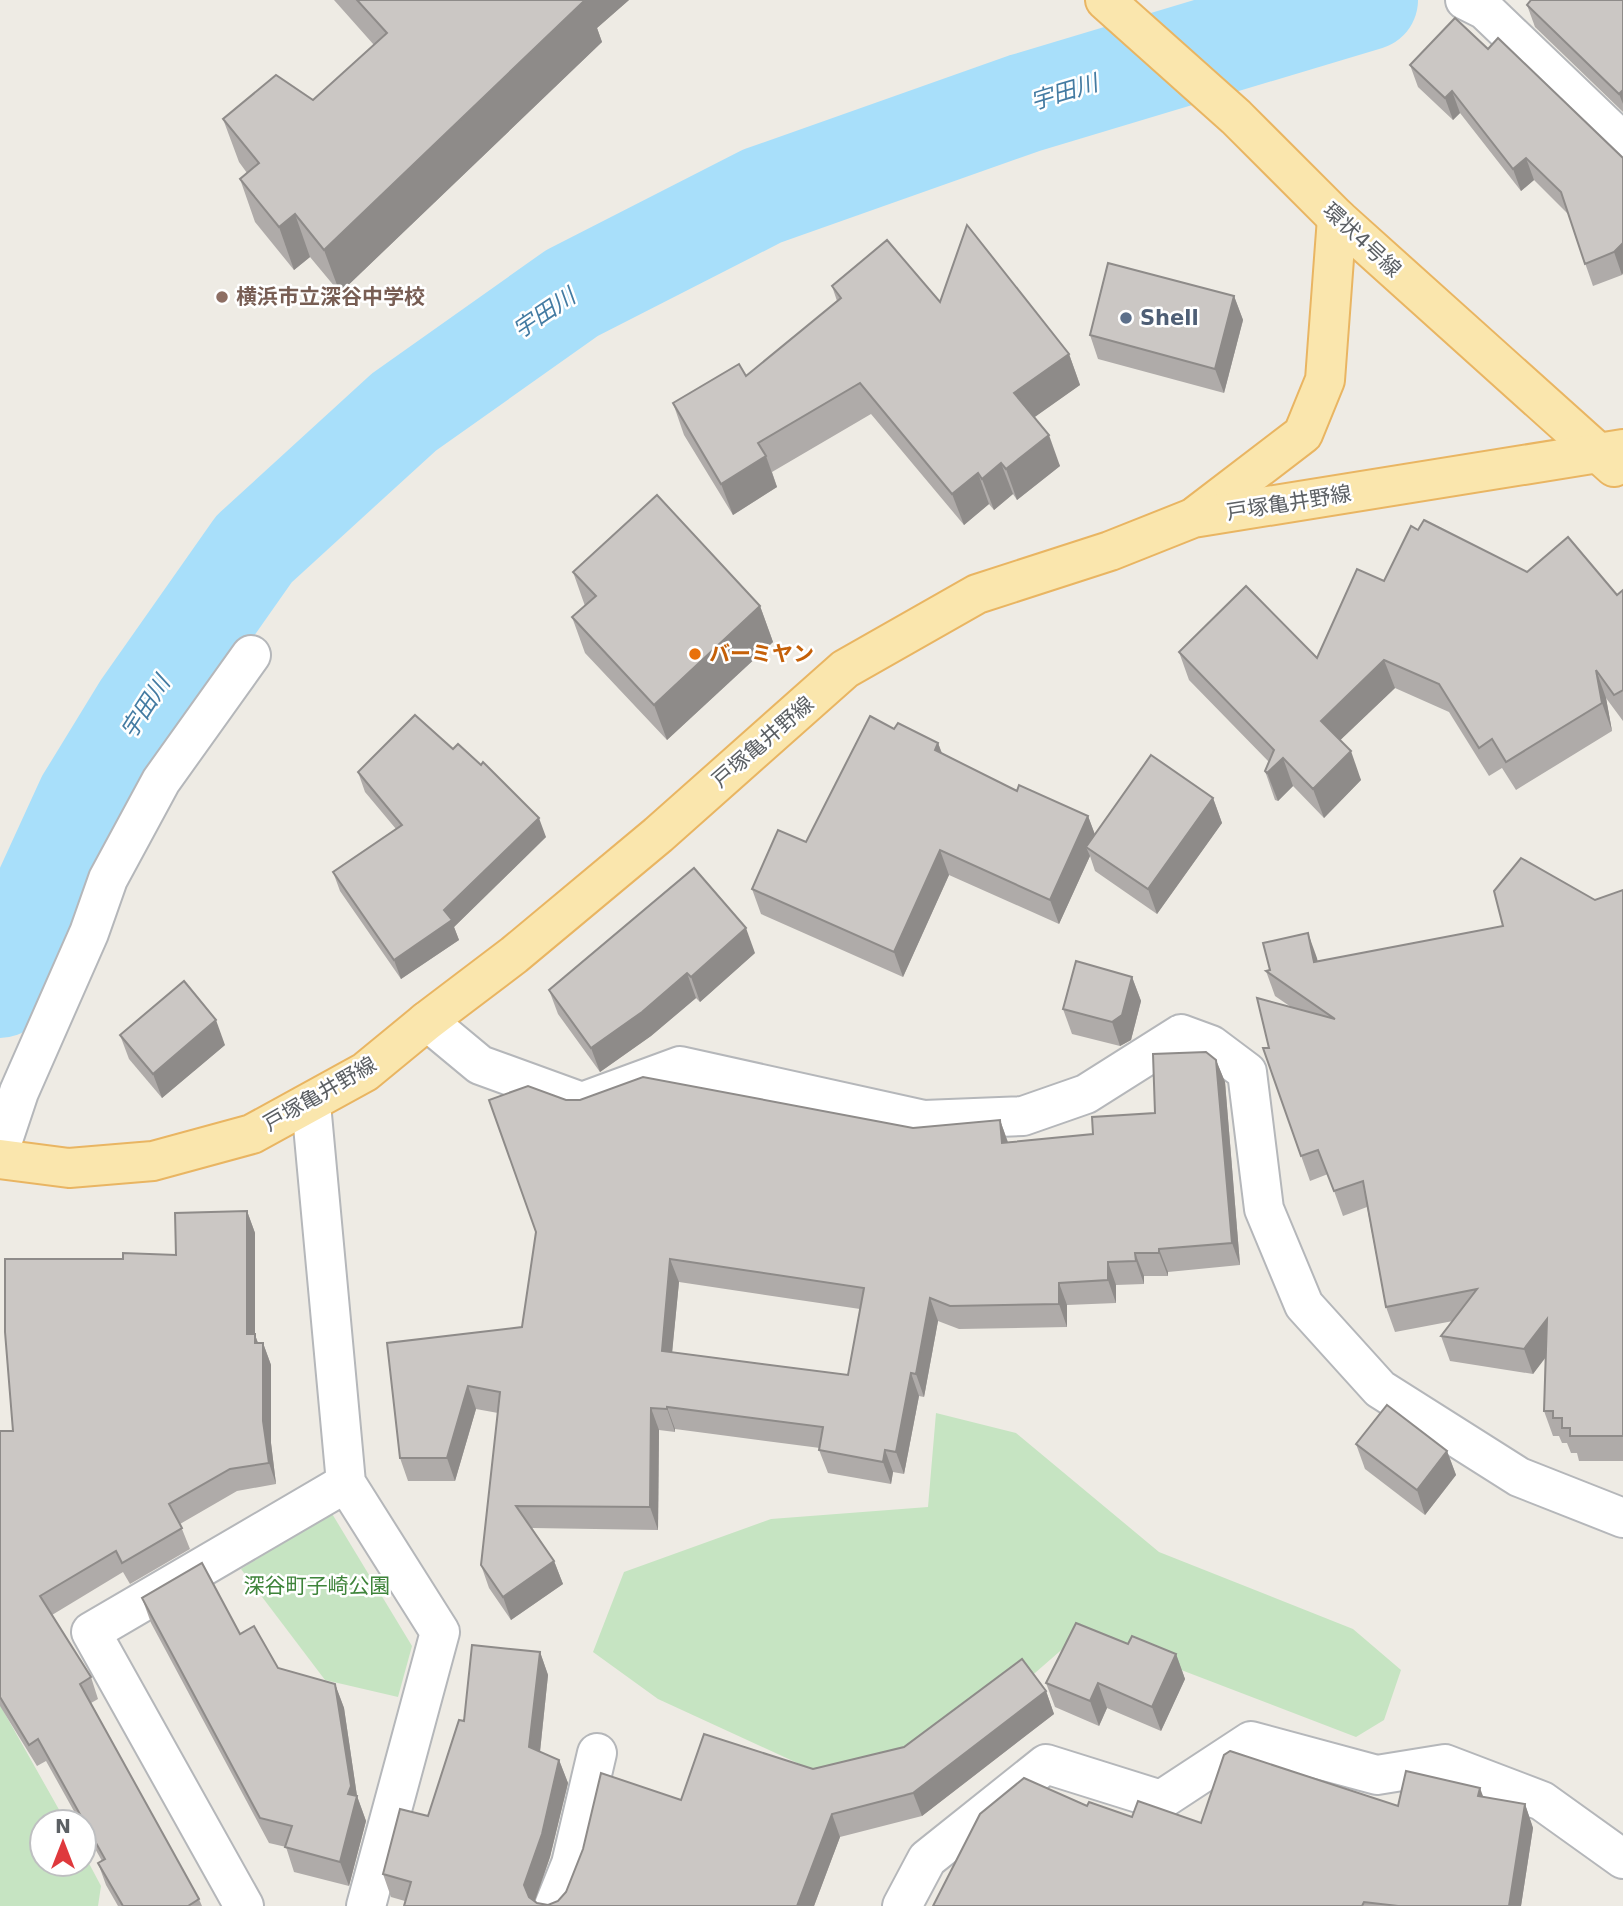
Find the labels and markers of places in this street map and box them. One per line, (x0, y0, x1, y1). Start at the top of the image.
place label: 横浜市立深谷中学校 (236, 285, 425, 309)
marker: 横浜市立深谷中学校 (214, 289, 230, 305)
place label: Shell (1140, 306, 1199, 330)
marker: Shell (1118, 310, 1134, 326)
place label: バーミヤン (709, 642, 814, 666)
marker: バーミヤン (687, 646, 703, 662)

